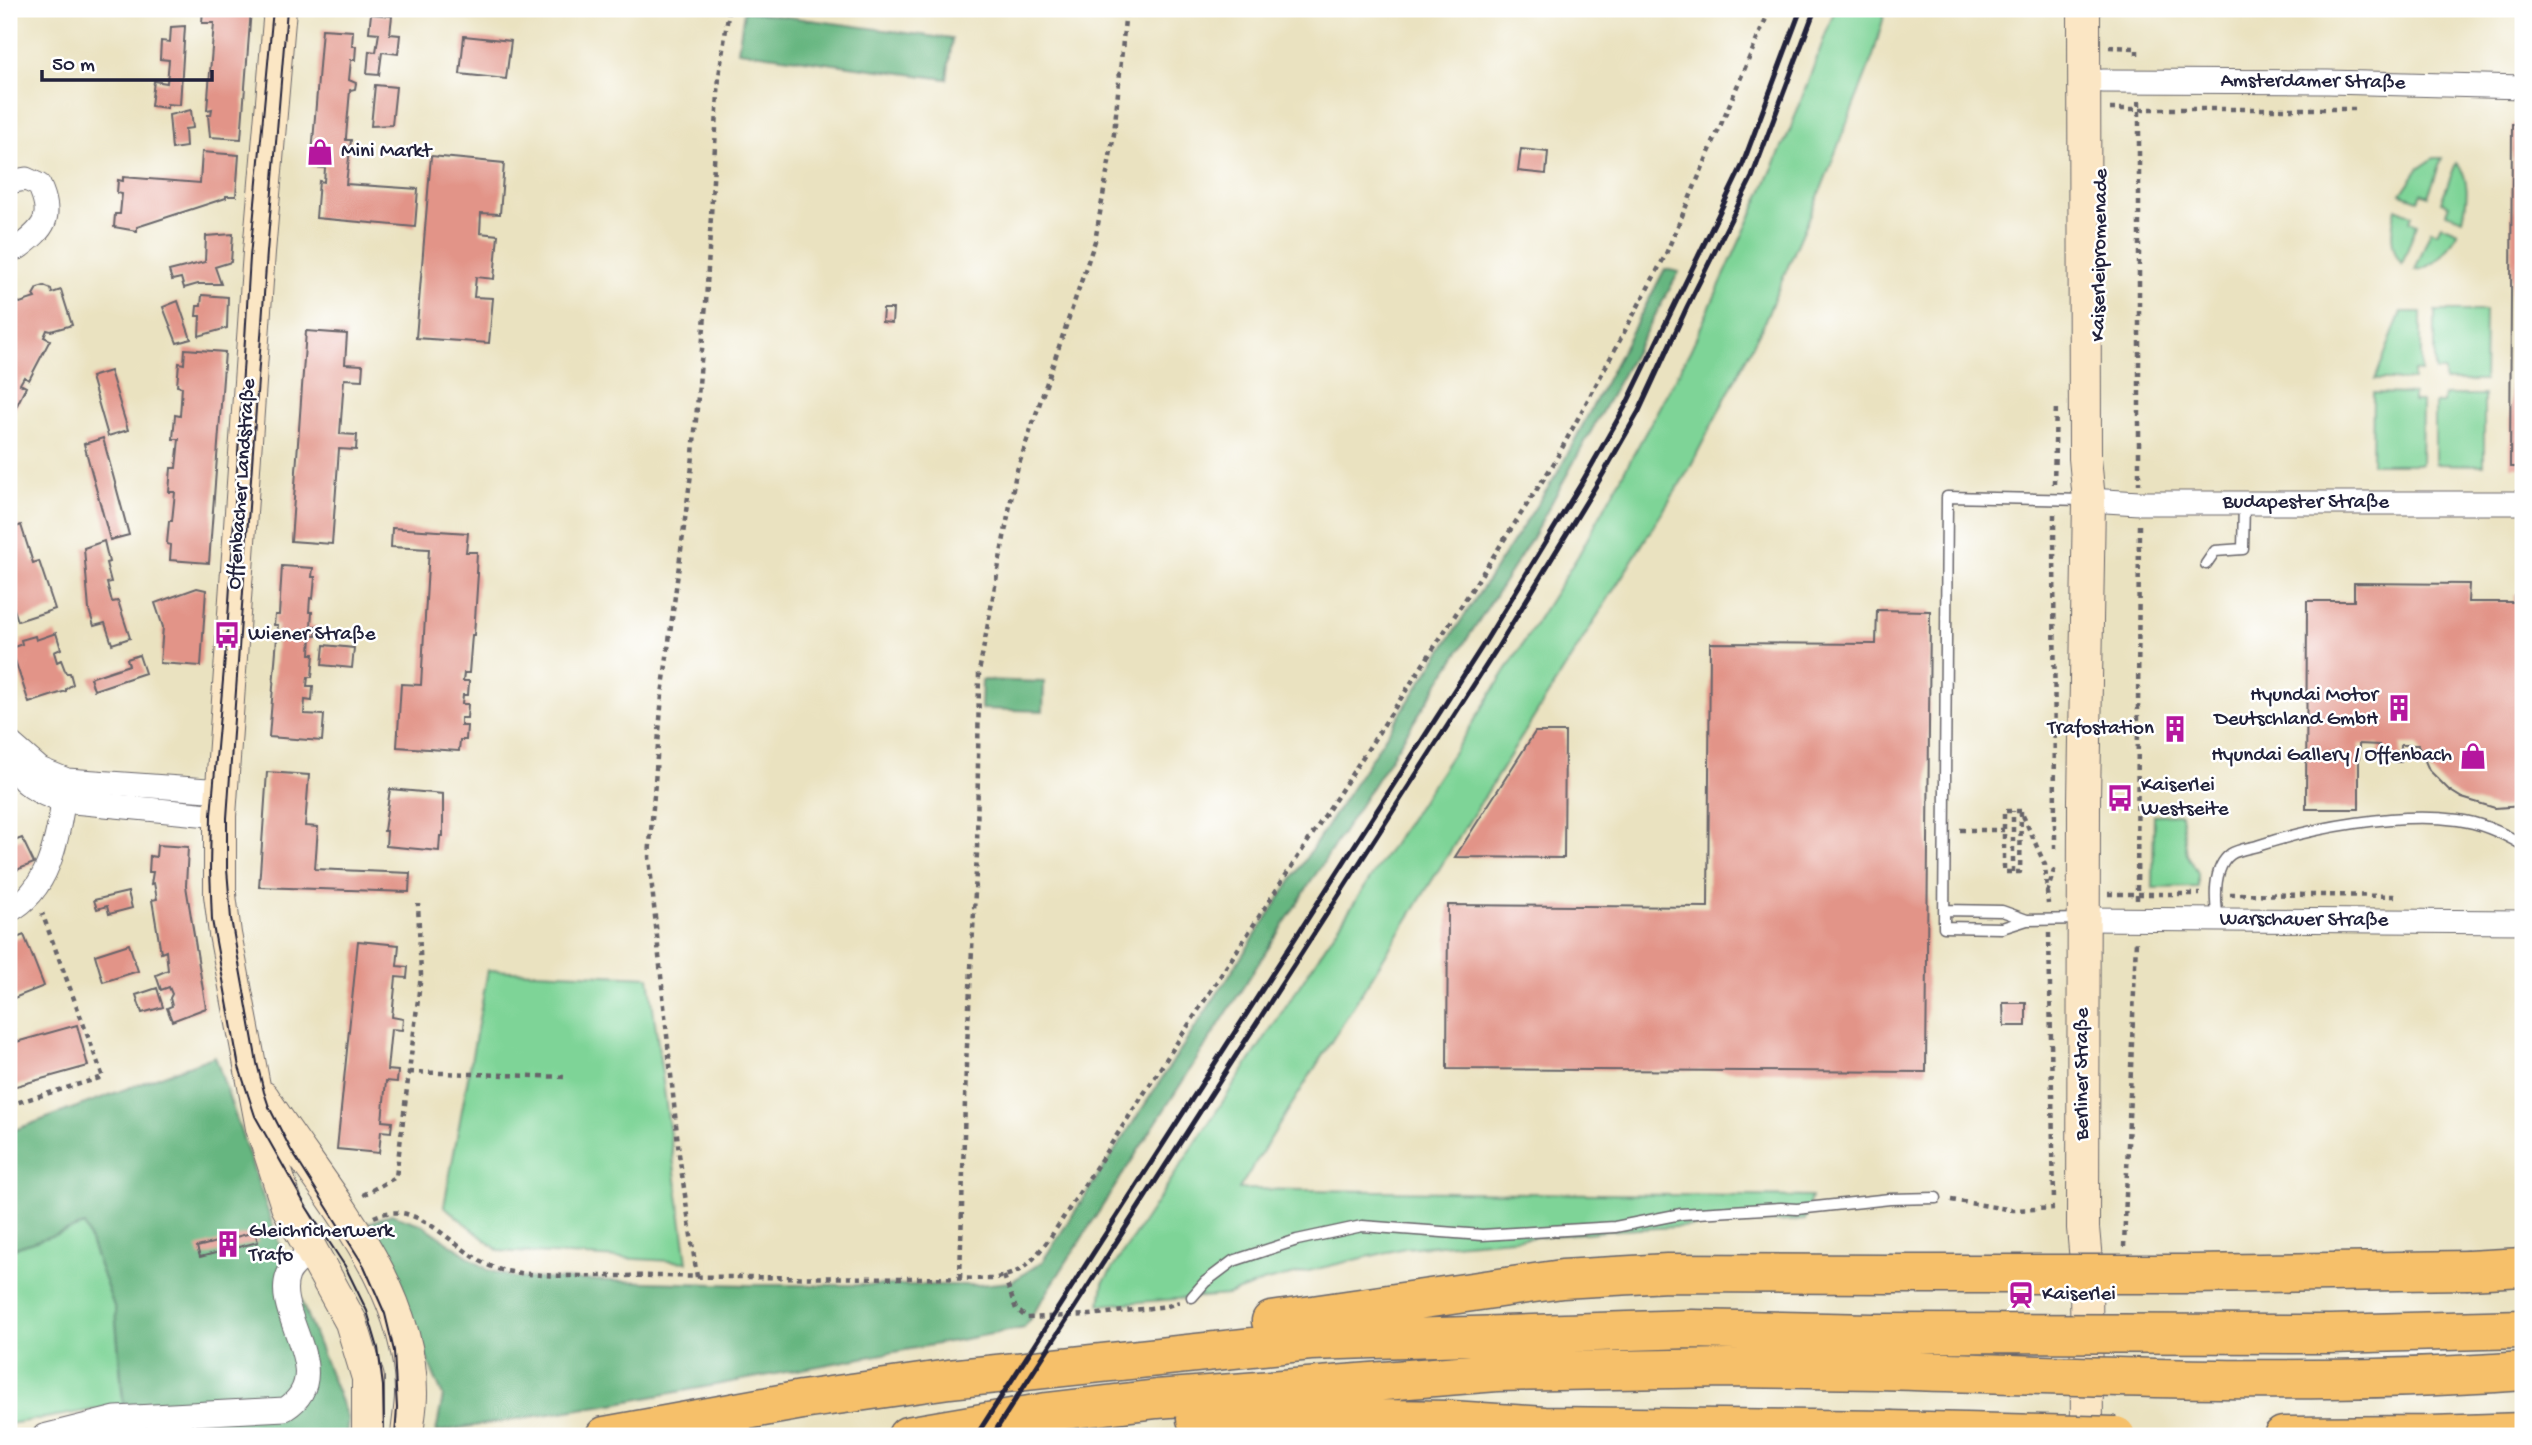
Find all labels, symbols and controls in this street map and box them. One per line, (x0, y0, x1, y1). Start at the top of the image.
scale bar (42, 38, 212, 82)
text: 50 m (52, 54, 95, 79)
street label: Amsterdamer Straße (2220, 69, 2407, 97)
shop icon: Mini Markt (305, 137, 335, 167)
place label: Mini Markt (341, 140, 434, 165)
street label: Kaiserleipromenade (2087, 167, 2115, 342)
street label: Offenbacher Landstraße (223, 377, 263, 590)
street label: Budapester Straße (2222, 491, 2390, 516)
bus stop icon: Wiener Straße (212, 620, 242, 650)
place label: Wiener Straße (248, 623, 377, 648)
place label: Hyundai Motor Deutschland GmbH (2212, 684, 2380, 733)
building icon: Hyundai Motor Deutschland GmbH (2384, 693, 2414, 723)
building icon: Trafostation (2160, 714, 2190, 744)
place label: Trafostation (2047, 717, 2154, 742)
shop icon: Hyundai Gallery / Offenbach (2458, 741, 2488, 771)
place label: Hyundai Gallery / Offenbach (2211, 744, 2452, 769)
place label: Kaiserlei Westseite (2141, 774, 2230, 823)
bus stop icon: Kaiserlei Westseite (2105, 783, 2135, 813)
street label: Warschauer Straße (2219, 907, 2390, 934)
street label: Berliner Straße (2071, 1007, 2096, 1141)
place label: Gleichricherwerk Trafo (248, 1220, 396, 1269)
building icon: Gleichricherwerk Trafo (213, 1229, 243, 1259)
station icon: Kaiserlei (2006, 1280, 2036, 1310)
place label: Kaiserlei (2042, 1283, 2116, 1308)

